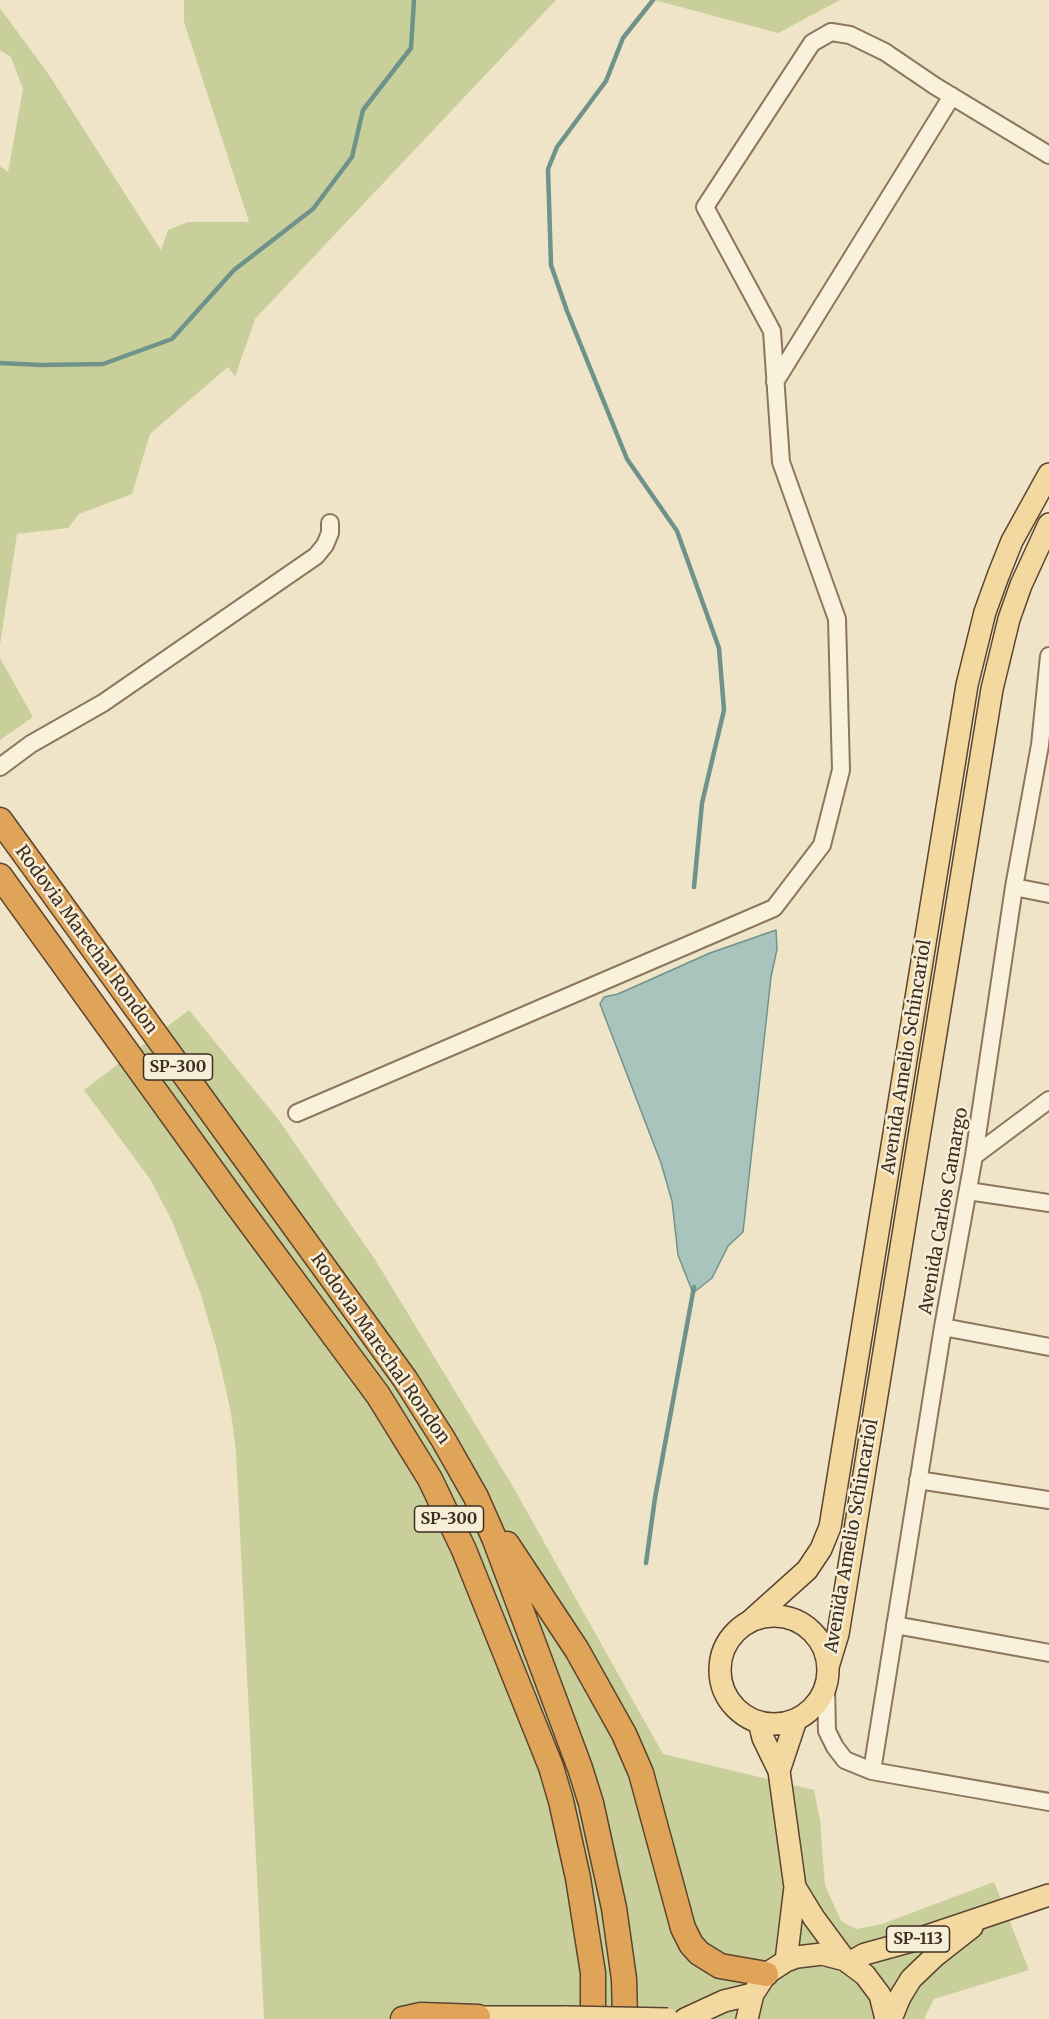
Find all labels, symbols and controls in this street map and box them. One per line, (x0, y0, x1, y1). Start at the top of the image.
street label: Rodovia Marechal Rondon (10, 841, 162, 1039)
street label: Avenida Amelio Schincariol (878, 938, 936, 1176)
road number: SP-300 (144, 1054, 213, 1080)
street label: Avenida Carlos Camargo (915, 1106, 973, 1316)
street label: Rodovia Marechal Rondon (306, 1249, 454, 1449)
street label: Avenida Amelio Schincariol (821, 1417, 883, 1655)
road number: SP-300 (414, 1506, 484, 1532)
road number: SP-113 (886, 1926, 950, 1952)

